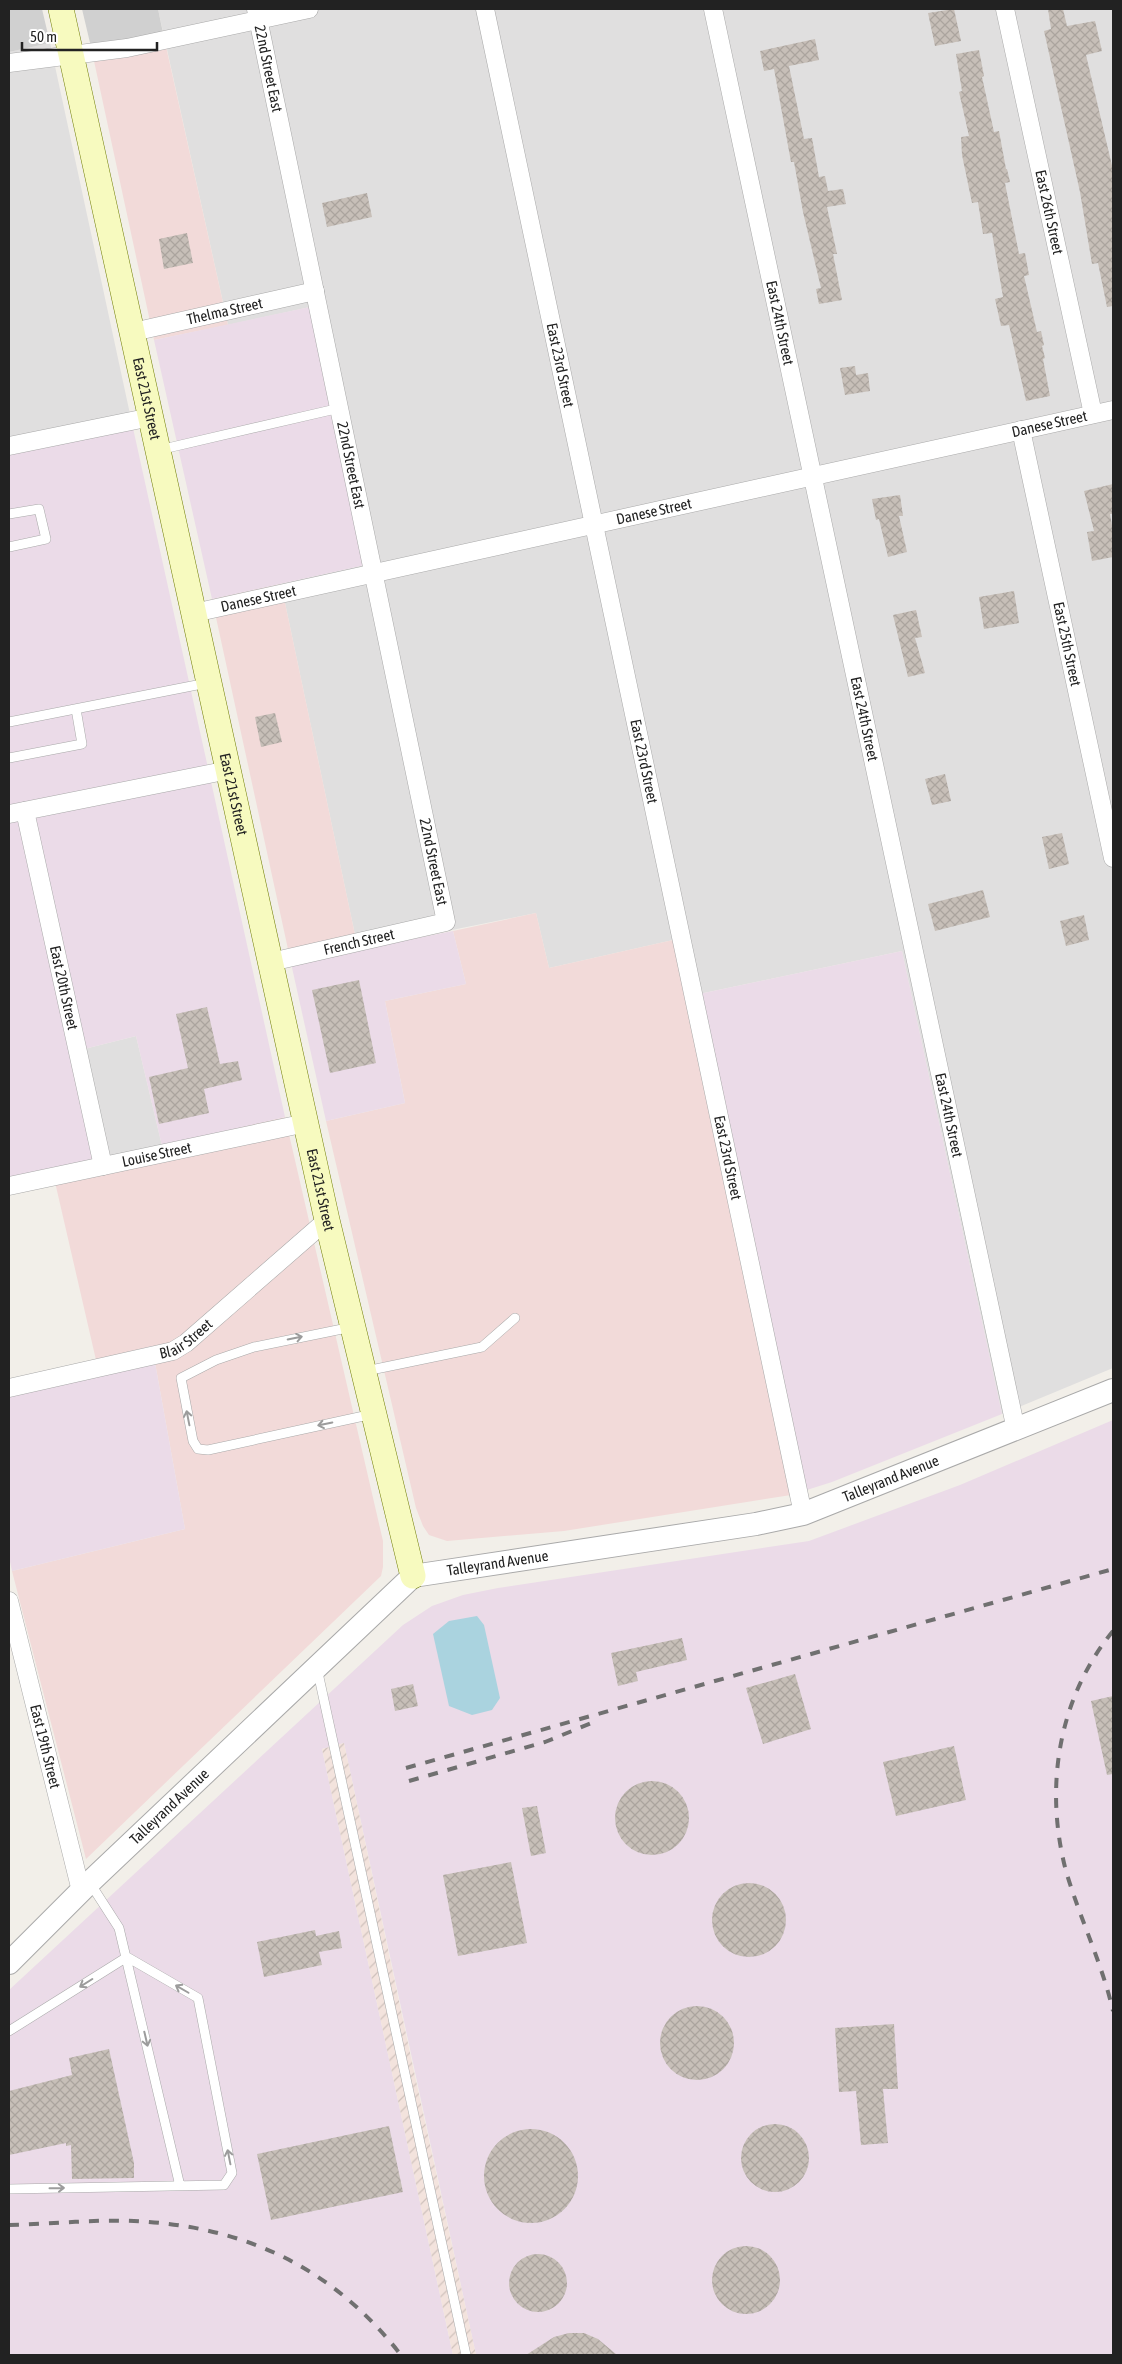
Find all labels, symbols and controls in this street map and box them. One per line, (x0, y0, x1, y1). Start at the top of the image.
scale bar (22, 20, 158, 52)
street label: 22nd Street East (252, 24, 286, 114)
text: 50 m (30, 28, 57, 45)
street label: East 26th Street (1032, 168, 1067, 256)
street label: East 24th Street (763, 279, 798, 367)
street label: Thelma Street (185, 294, 264, 328)
street label: East 23rd Street (544, 321, 578, 409)
street label: East 21st Street (130, 356, 164, 441)
street label: Danese Street (1010, 407, 1089, 440)
street label: 22nd Street East (334, 420, 369, 510)
street label: Danese Street (615, 494, 693, 527)
street label: Danese Street (219, 582, 298, 615)
street label: East 25th Street (1050, 600, 1085, 688)
street label: East 24th Street (848, 675, 882, 763)
street label: East 23rd Street (627, 718, 662, 805)
street label: East 21st Street (217, 751, 251, 837)
street label: 22nd Street East (417, 817, 451, 907)
street label: French Street (322, 925, 396, 958)
street label: East 20th Street (47, 944, 82, 1031)
street label: East 24th Street (932, 1071, 967, 1159)
street label: East 23rd Street (711, 1114, 745, 1201)
street label: Louise Street (120, 1139, 193, 1170)
street label: East 21st Street (304, 1147, 338, 1233)
street label: Blair Street (158, 1315, 215, 1362)
one-way arrow (286, 1333, 302, 1343)
one-way arrow (183, 1410, 193, 1426)
one-way arrow (318, 1420, 334, 1429)
street label: Talleyrand Avenue (840, 1451, 941, 1505)
street label: Talleyrand Avenue (446, 1547, 550, 1579)
street label: East 19th Street (27, 1703, 64, 1790)
street label: Talleyrand Avenue (126, 1765, 212, 1848)
one-way arrow (79, 1978, 93, 1988)
one-way arrow (175, 1984, 190, 1994)
one-way arrow (142, 2030, 151, 2046)
one-way arrow (224, 2149, 234, 2165)
one-way arrow (49, 2183, 65, 2193)

